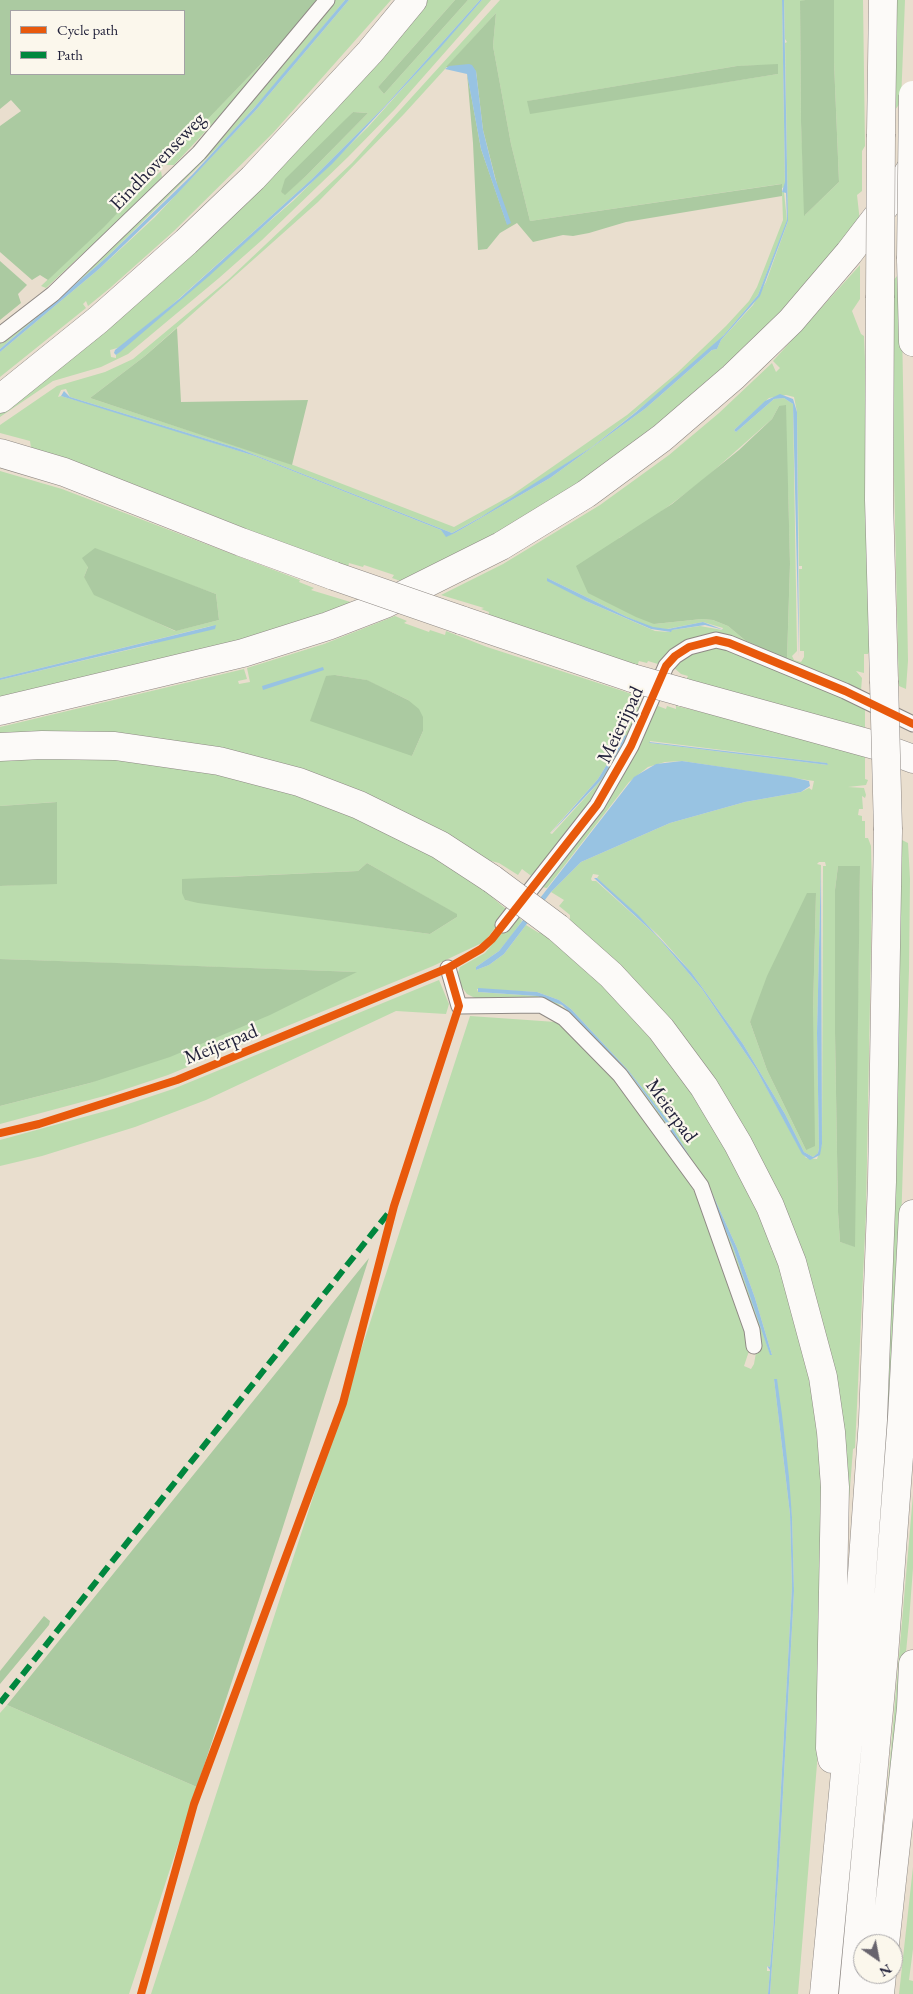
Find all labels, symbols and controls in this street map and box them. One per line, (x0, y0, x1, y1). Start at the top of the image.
legend (10, 10, 185, 75)
text: Cycle path (57, 20, 118, 39)
text: Path (57, 45, 83, 64)
street label: Eindhovenseweg (105, 108, 211, 216)
street label: Meierijpad (593, 683, 649, 767)
street label: Meijerpad (181, 1019, 261, 1071)
street label: Meierpad (640, 1074, 702, 1148)
north arrow (853, 1934, 903, 1984)
text: N (876, 1960, 895, 1981)

